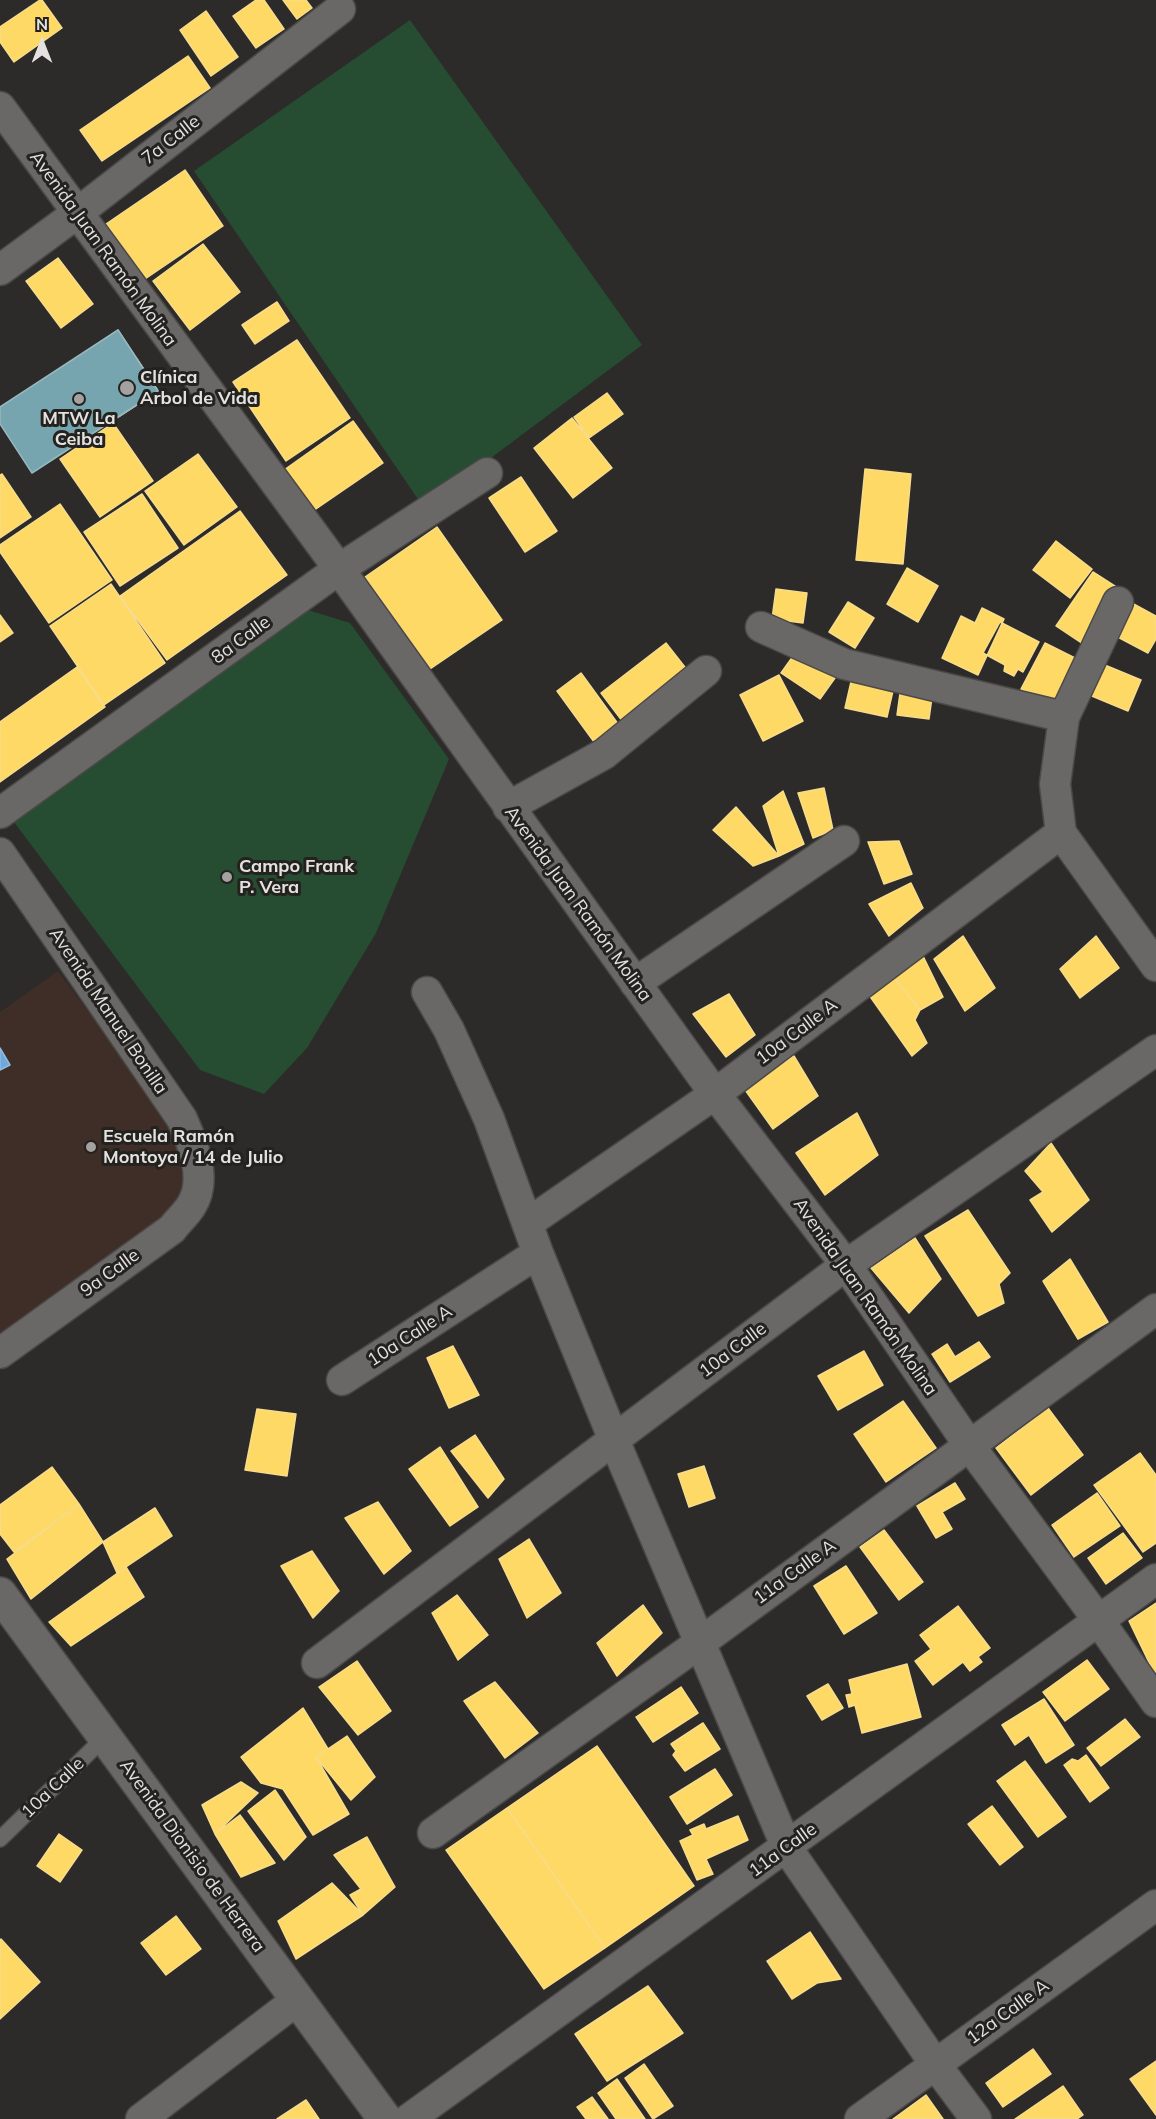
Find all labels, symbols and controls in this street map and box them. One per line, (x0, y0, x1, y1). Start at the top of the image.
north arrow (12, 12, 72, 72)
text: N (36, 14, 48, 34)
street label: 7a Calle (138, 111, 204, 169)
street label: Avenida Juan Ramón Molina (25, 147, 181, 351)
place label: Clínica Arbol de Vida (140, 367, 258, 410)
marker: Clínica Arbol de Vida (118, 379, 136, 397)
marker: MTW La Ceiba (72, 392, 86, 406)
place label: MTW La Ceiba (42, 408, 116, 450)
street label: 8a Calle (207, 611, 275, 669)
street label: Avenida Juan Ramón Molina (500, 802, 656, 1006)
place label: Campo Frank P. Vera (239, 856, 354, 898)
marker: Campo Frank P. Vera (220, 870, 234, 884)
street label: Avenida Manuel Bonilla (44, 924, 172, 1098)
street label: 10a Calle A (752, 994, 842, 1070)
place label: Escuela Ramón Montoya / 14 de Julio (103, 1126, 283, 1168)
marker: Escuela Ramón Montoya / 14 de Julio (84, 1140, 98, 1154)
street label: Avenida Juan Ramón Molina (789, 1194, 941, 1400)
street label: 9a Calle (76, 1244, 144, 1302)
street label: 10a Calle A (364, 1301, 456, 1371)
street label: 10a Calle (695, 1318, 771, 1382)
street label: 11a Calle A (750, 1535, 840, 1609)
street label: 10a Calle (17, 1753, 89, 1823)
street label: Avenida Dionisio de Herrera (115, 1755, 269, 1957)
street label: 11a Calle (745, 1818, 821, 1882)
street label: 12a Calle A (963, 1975, 1053, 2049)

